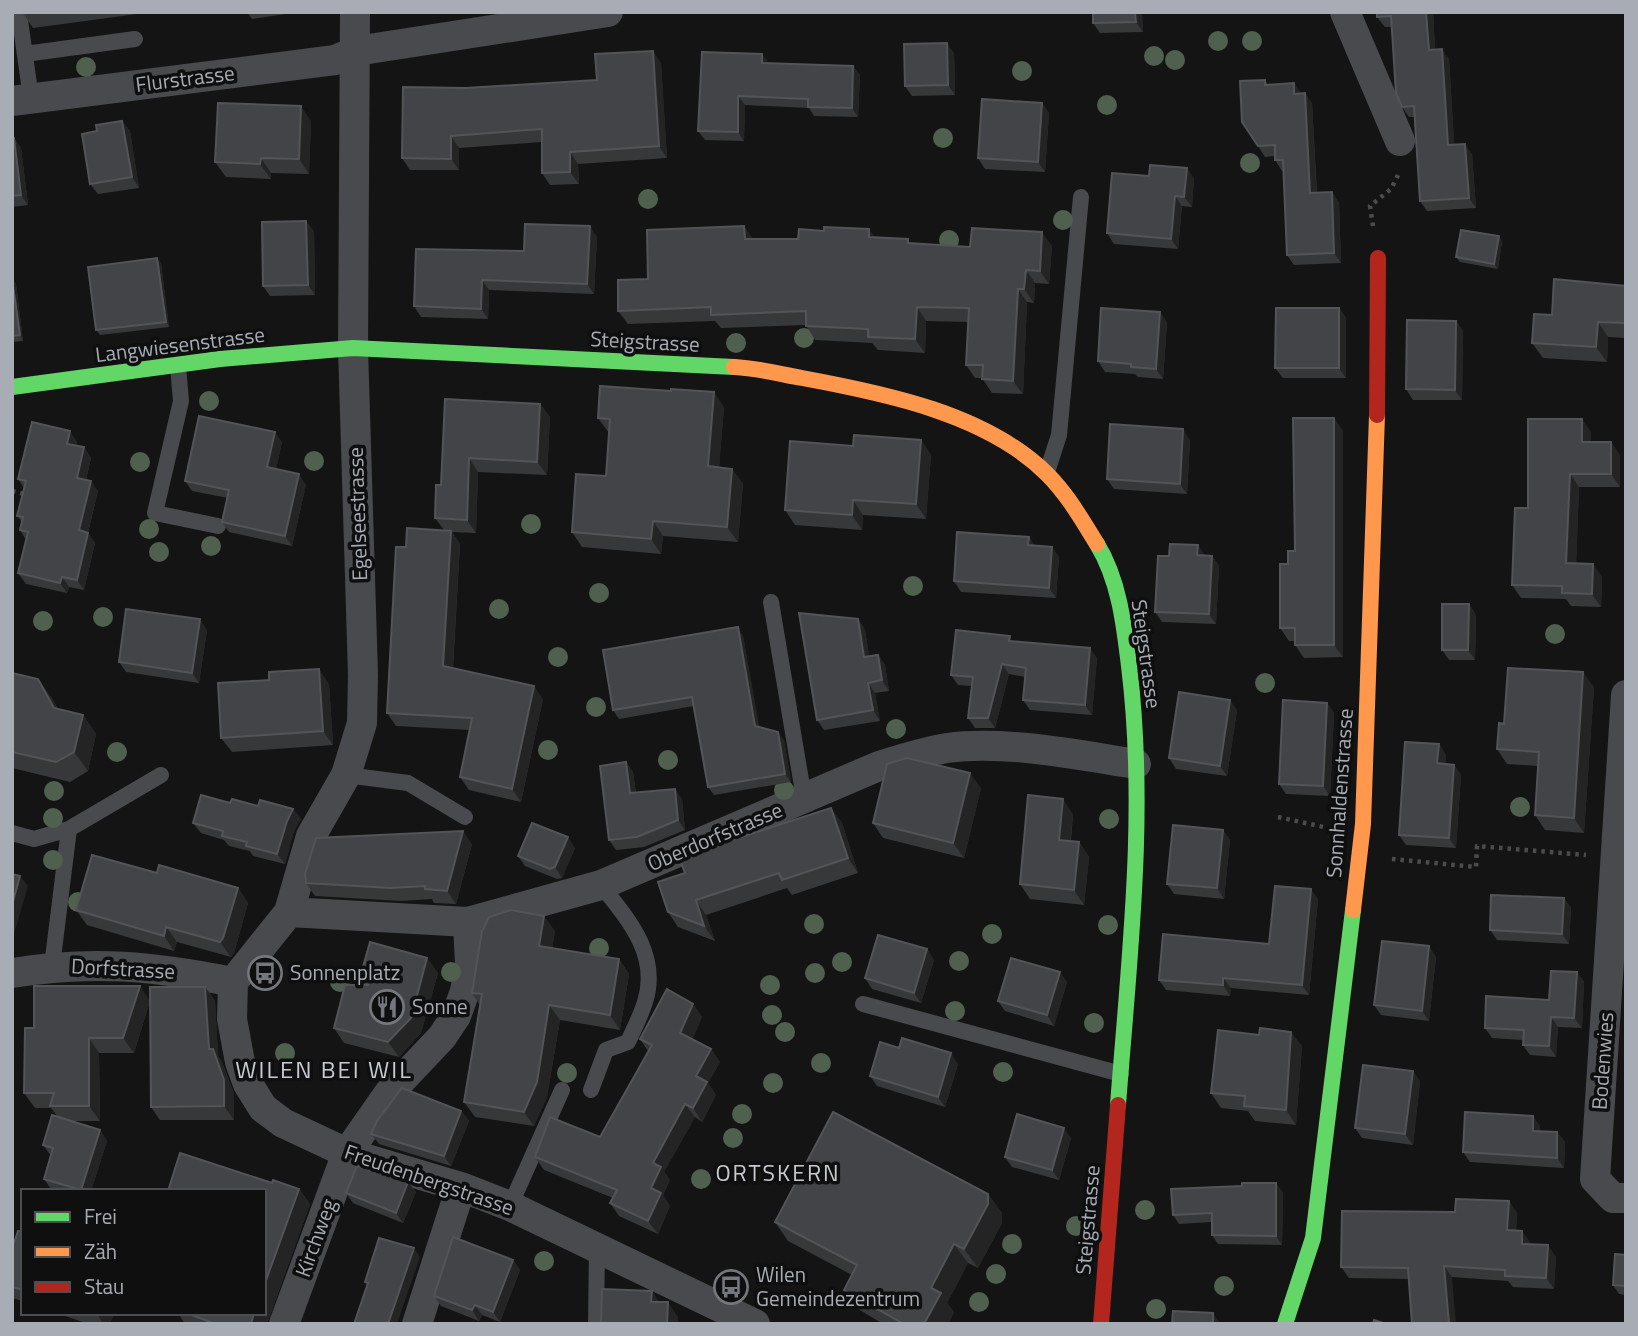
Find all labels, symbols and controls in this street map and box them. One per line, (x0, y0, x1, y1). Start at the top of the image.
street label: Flurstrasse (134, 56, 236, 100)
street label: Langwiesenstrasse (93, 318, 266, 370)
street label: Steigstrasse (589, 322, 701, 360)
street label: Egelseestrasse (339, 447, 375, 581)
street label: Steigstrasse (1124, 597, 1170, 710)
street label: Sonnhaldenstrasse (1317, 707, 1361, 879)
street label: Oberdorfstrasse (642, 793, 787, 879)
street label: Dorfstrasse (70, 949, 176, 987)
bus stop icon: Sonnenplatz (246, 954, 284, 992)
place label: Sonnenplatz (290, 956, 400, 988)
restaurant icon: Sonne (368, 988, 406, 1026)
place label: Sonne (412, 990, 468, 1022)
street label: Bodenwies (1583, 1011, 1621, 1111)
district label: WILEN BEI WIL (235, 1051, 413, 1087)
street label: Freudenbergstrasse (340, 1135, 518, 1223)
district label: ORTSKERN (715, 1155, 841, 1190)
street label: Steigstrasse (1066, 1164, 1108, 1276)
legend (21, 1189, 266, 1315)
street label: Kirchweg (286, 1194, 344, 1281)
text: Frei (84, 1200, 117, 1232)
text: Zäh (84, 1235, 117, 1267)
place label: Wilen Gemeindezentrum (756, 1258, 920, 1314)
bus stop icon: Wilen Gemeindezentrum (712, 1268, 750, 1306)
text: Stau (84, 1270, 124, 1302)

